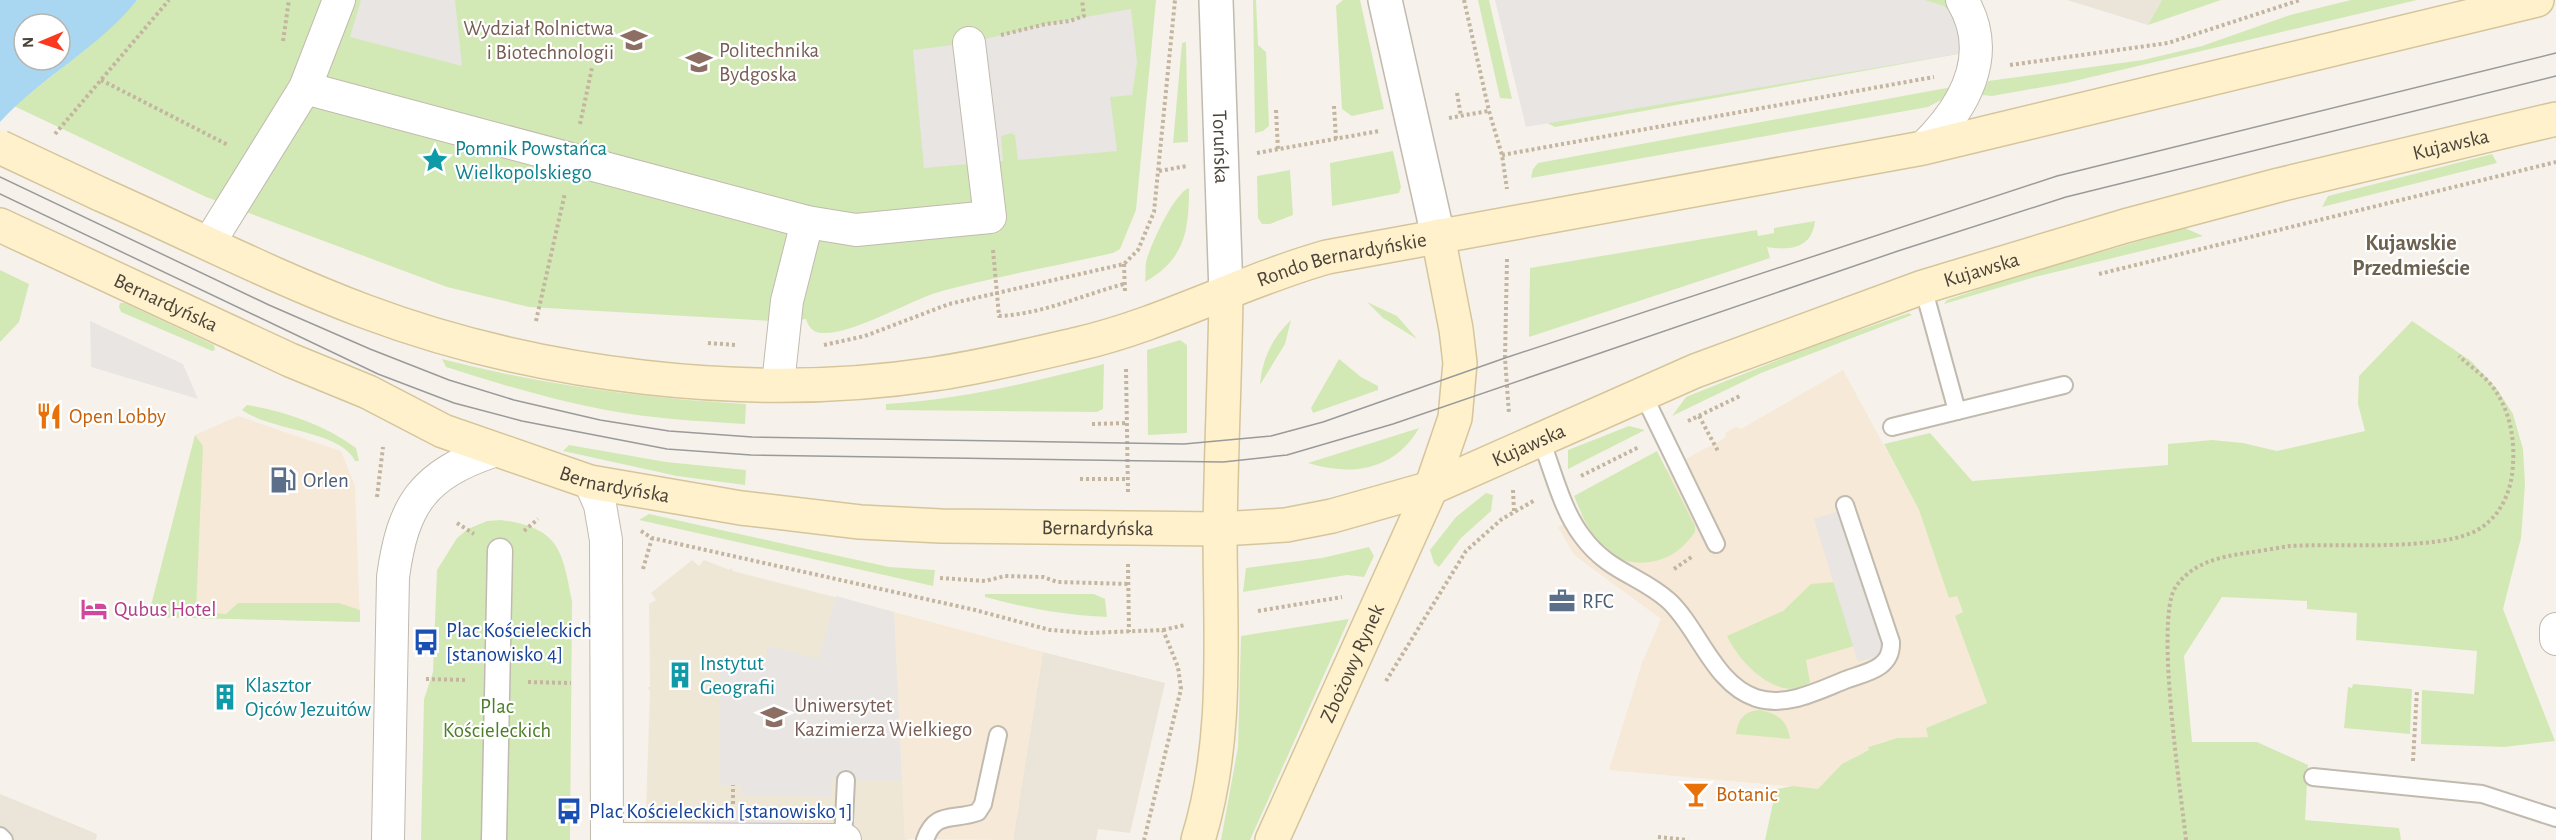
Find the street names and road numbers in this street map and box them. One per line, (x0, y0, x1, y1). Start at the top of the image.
street label: Toruńska (1209, 110, 1233, 184)
street label: Kujawska (2410, 125, 2491, 163)
street label: Rondo Bernardyńskie (1254, 229, 1428, 290)
street label: Kujawska (1941, 248, 2022, 291)
street label: Bernardyńska (111, 269, 221, 336)
street label: Kujawska (1489, 419, 1569, 470)
street label: Bernardyńska (557, 462, 672, 506)
street label: Bernardyńska (1041, 517, 1154, 539)
street label: Zbożowy Rynek (1316, 601, 1388, 725)

